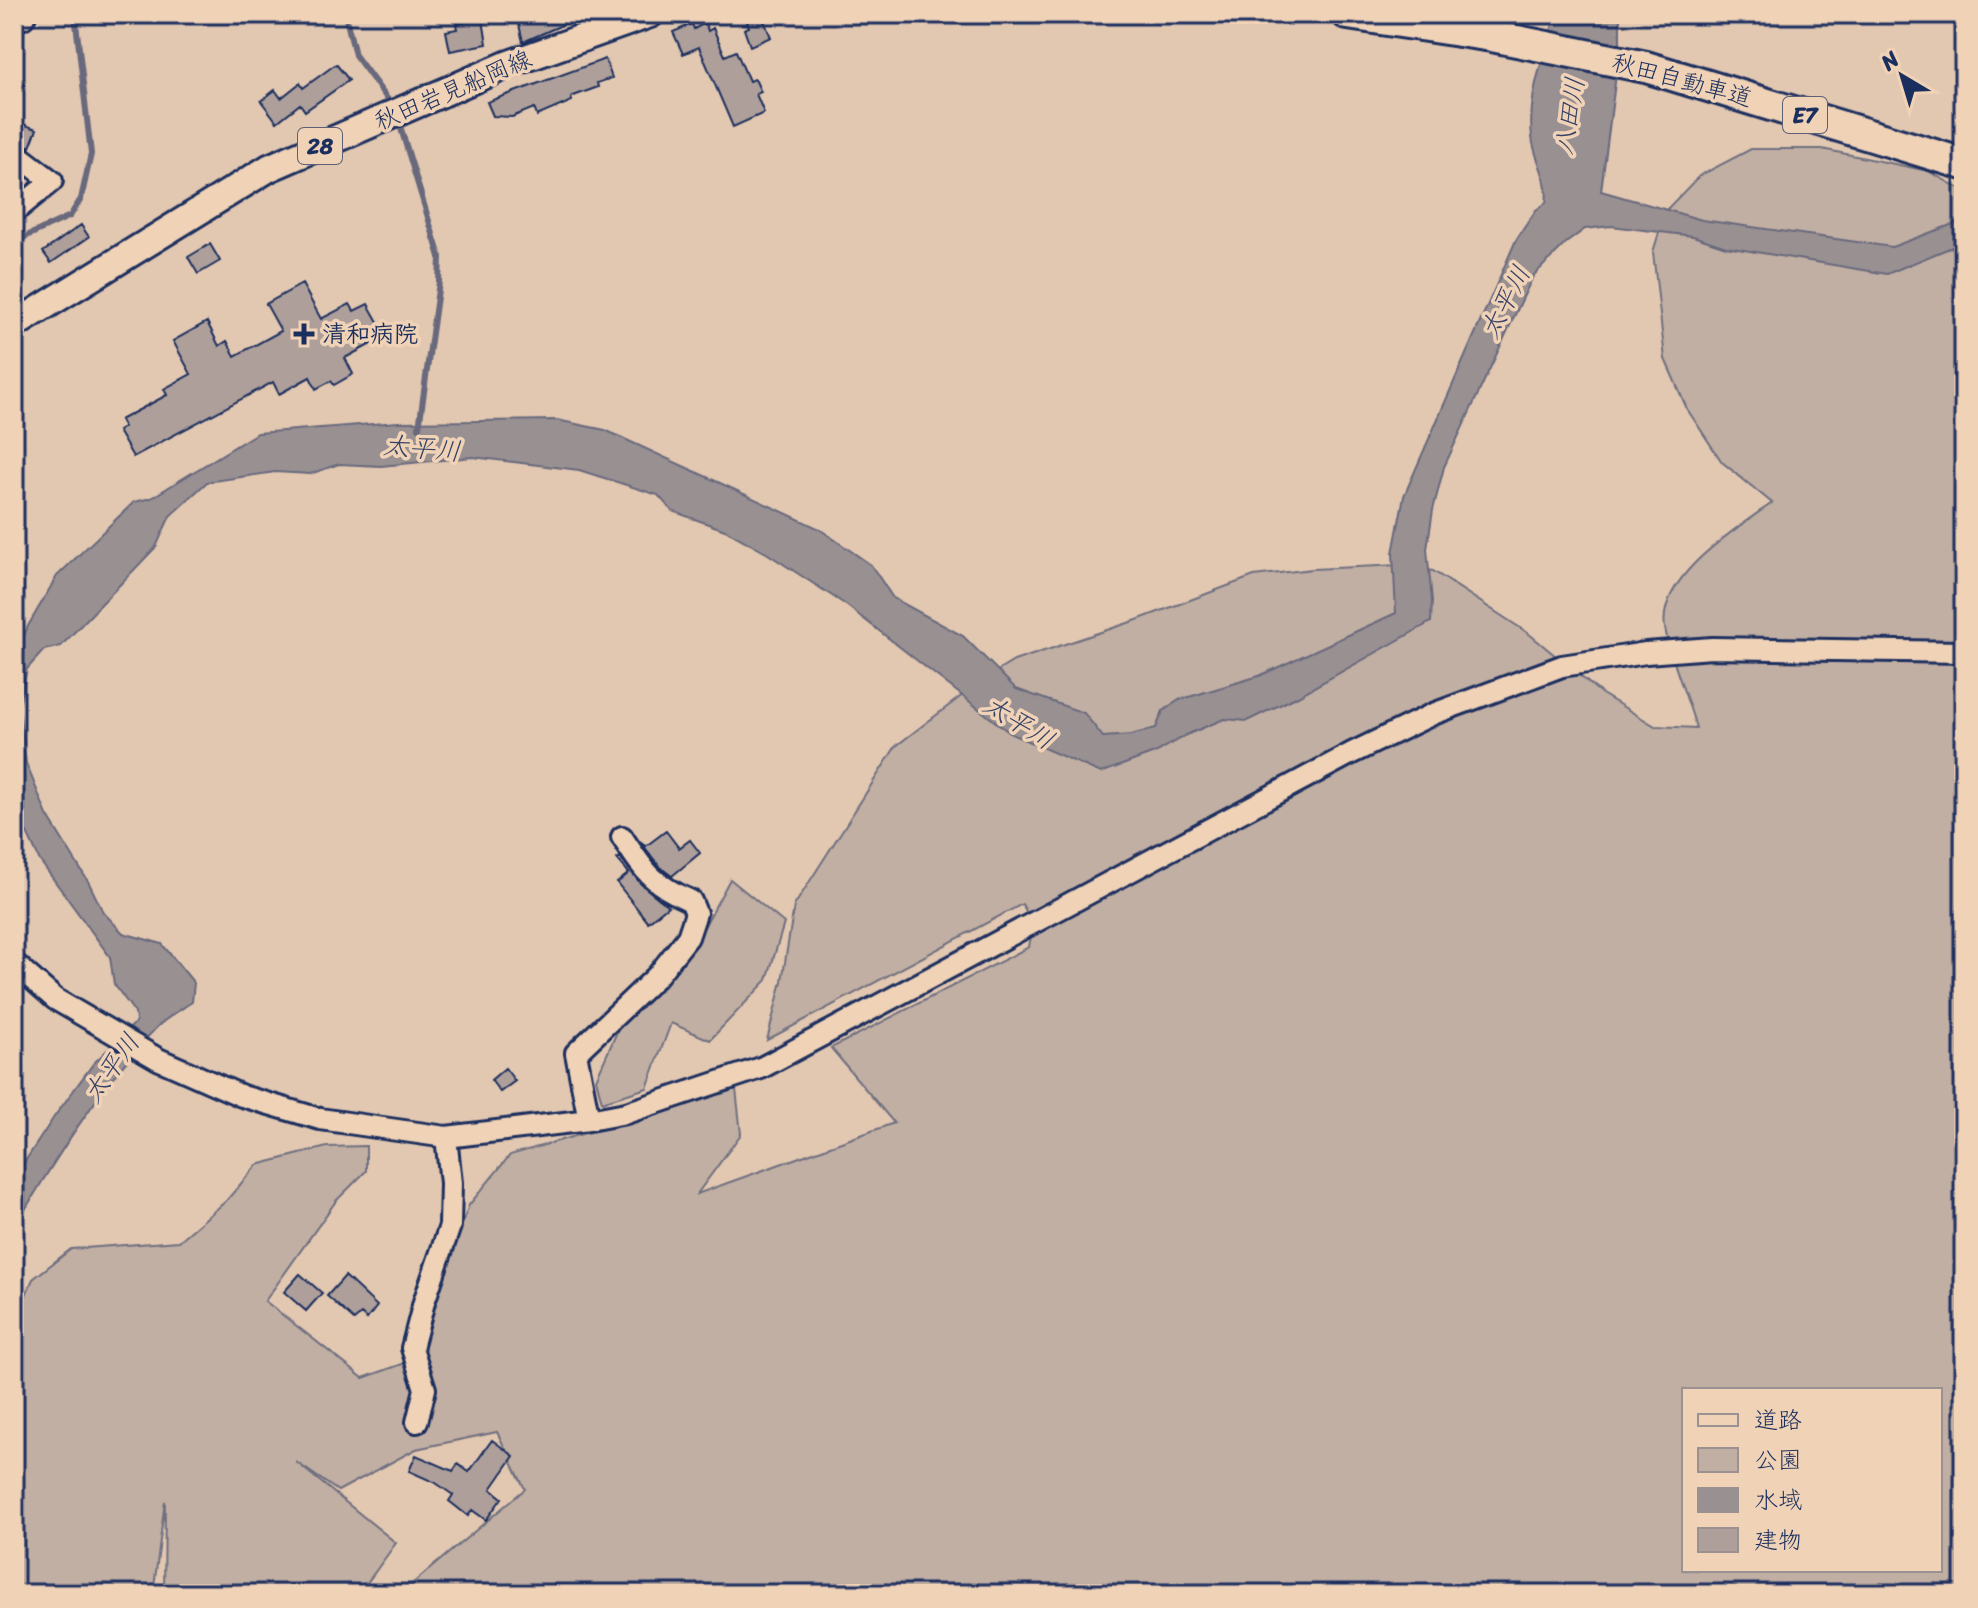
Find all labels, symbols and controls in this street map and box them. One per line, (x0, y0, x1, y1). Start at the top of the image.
north arrow (1862, 36, 1942, 116)
street label: 秋田岩見船岡線 (367, 38, 539, 142)
text: N (1871, 40, 1909, 81)
street label: 秋田自動車道 (1607, 41, 1757, 119)
water label: 八田川 (1540, 74, 1598, 158)
road number: E7 (1783, 97, 1827, 133)
road number: 28 (298, 128, 342, 164)
water label: 太平川 (1467, 257, 1543, 347)
place label: 清和病院 (322, 313, 418, 355)
marker: 清和病院 (293, 323, 315, 345)
water label: 太平川 (381, 422, 463, 474)
water label: 太平川 (974, 682, 1064, 762)
water label: 太平川 (70, 1023, 152, 1113)
legend (1682, 1388, 1942, 1572)
text: 道路 (1754, 1399, 1802, 1441)
text: 公園 (1754, 1439, 1802, 1481)
text: 水域 (1754, 1479, 1802, 1521)
text: 建物 (1754, 1519, 1802, 1561)

